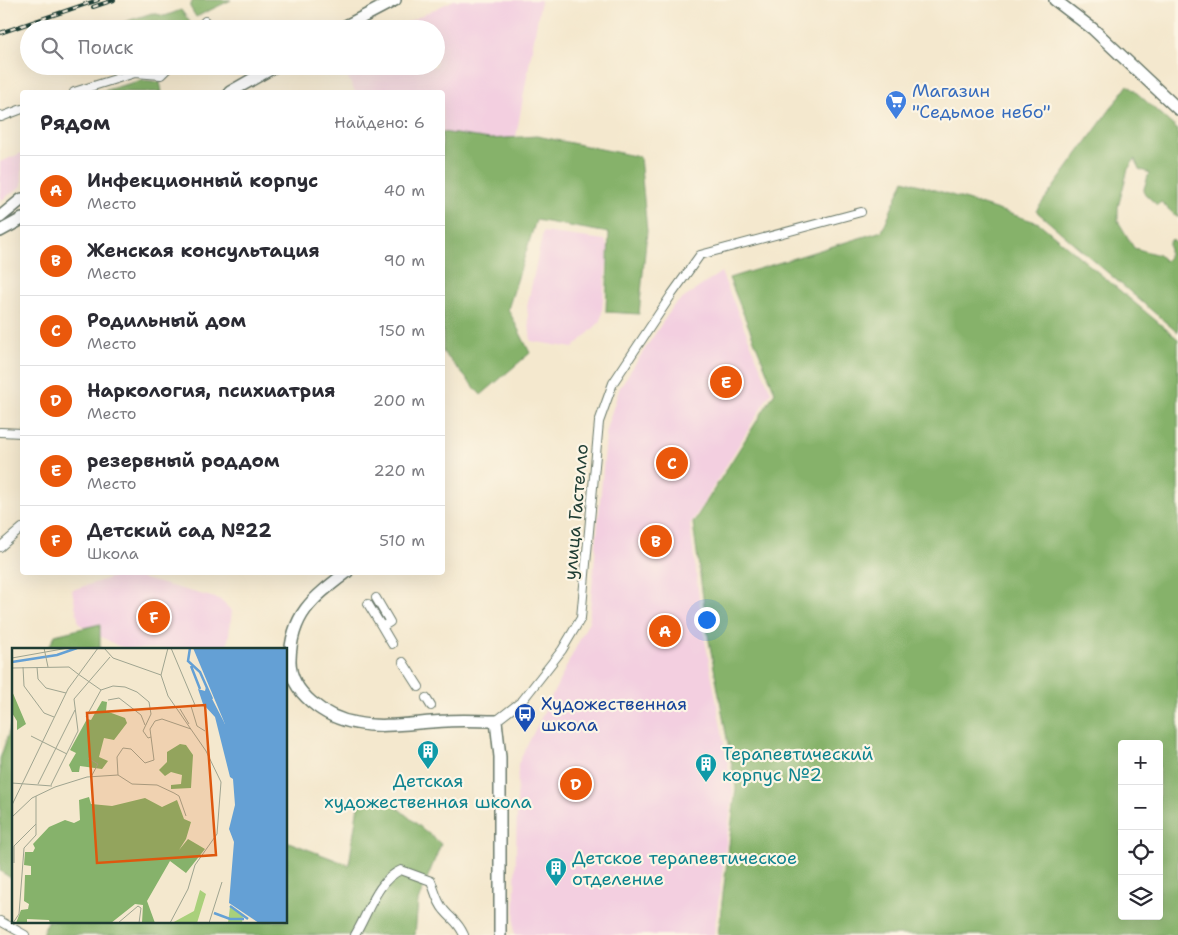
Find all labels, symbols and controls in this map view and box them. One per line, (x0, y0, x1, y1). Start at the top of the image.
search box (20, 20, 445, 75)
icon: search (38, 34, 66, 62)
text: Поиск (78, 35, 133, 60)
place label: Магазин "Седьмое небо" (912, 79, 1051, 124)
supermarket icon: Магазин "Седьмое небо" (884, 89, 908, 120)
text: Рядом (40, 109, 110, 137)
text: Найдено: 6 (334, 112, 425, 133)
text: Инфекционный корпус (87, 168, 318, 193)
text: A (50, 180, 62, 201)
text: 40 m (383, 180, 425, 201)
text: Место (87, 193, 137, 214)
text: Женская консультация (87, 238, 320, 263)
text: B (51, 250, 61, 271)
text: 90 m (384, 250, 425, 271)
text: Место (87, 263, 137, 284)
text: Родильный дом (87, 308, 246, 333)
text: C (51, 320, 61, 341)
text: 150 m (378, 320, 425, 341)
text: Место (87, 333, 137, 354)
pin: E (710, 363, 742, 401)
text: Наркология, психиатрия (87, 378, 336, 403)
text: D (50, 390, 62, 411)
text: 200 m (373, 390, 425, 411)
text: Место (87, 403, 137, 424)
street label: улица Гастелло (558, 443, 594, 581)
pin: C (656, 444, 688, 482)
text: резервный роддом (87, 448, 280, 473)
text: E (51, 460, 61, 481)
text: 220 m (373, 460, 425, 481)
text: Место (87, 473, 137, 494)
text: Детский сад №22 (87, 518, 271, 543)
pin: B (640, 522, 672, 560)
text: F (51, 530, 61, 551)
text: 510 m (379, 530, 425, 551)
text: Школа (87, 543, 139, 564)
pin: F (138, 598, 170, 636)
your location (694, 607, 720, 633)
pin: A (649, 612, 681, 650)
inset map (12, 648, 288, 922)
place label: Художественная школа (541, 692, 687, 737)
bus stop icon: Художественная школа (513, 702, 537, 733)
building icon: Детская художественная школа (416, 739, 440, 770)
map controls (1118, 740, 1163, 920)
button: + (1118, 740, 1163, 785)
place label: Терапевтический корпус №2 (722, 742, 874, 787)
building icon: Терапевтический корпус №2 (694, 752, 718, 783)
pin: D (560, 765, 592, 803)
place label: Детская художественная школа (324, 769, 532, 814)
button: − (1118, 785, 1163, 830)
button: locate (1118, 830, 1163, 875)
place label: Детское терапевтическое отделение (572, 846, 797, 891)
building icon: Детское терапевтическое отделение (544, 856, 568, 887)
button: layers (1118, 875, 1163, 920)

